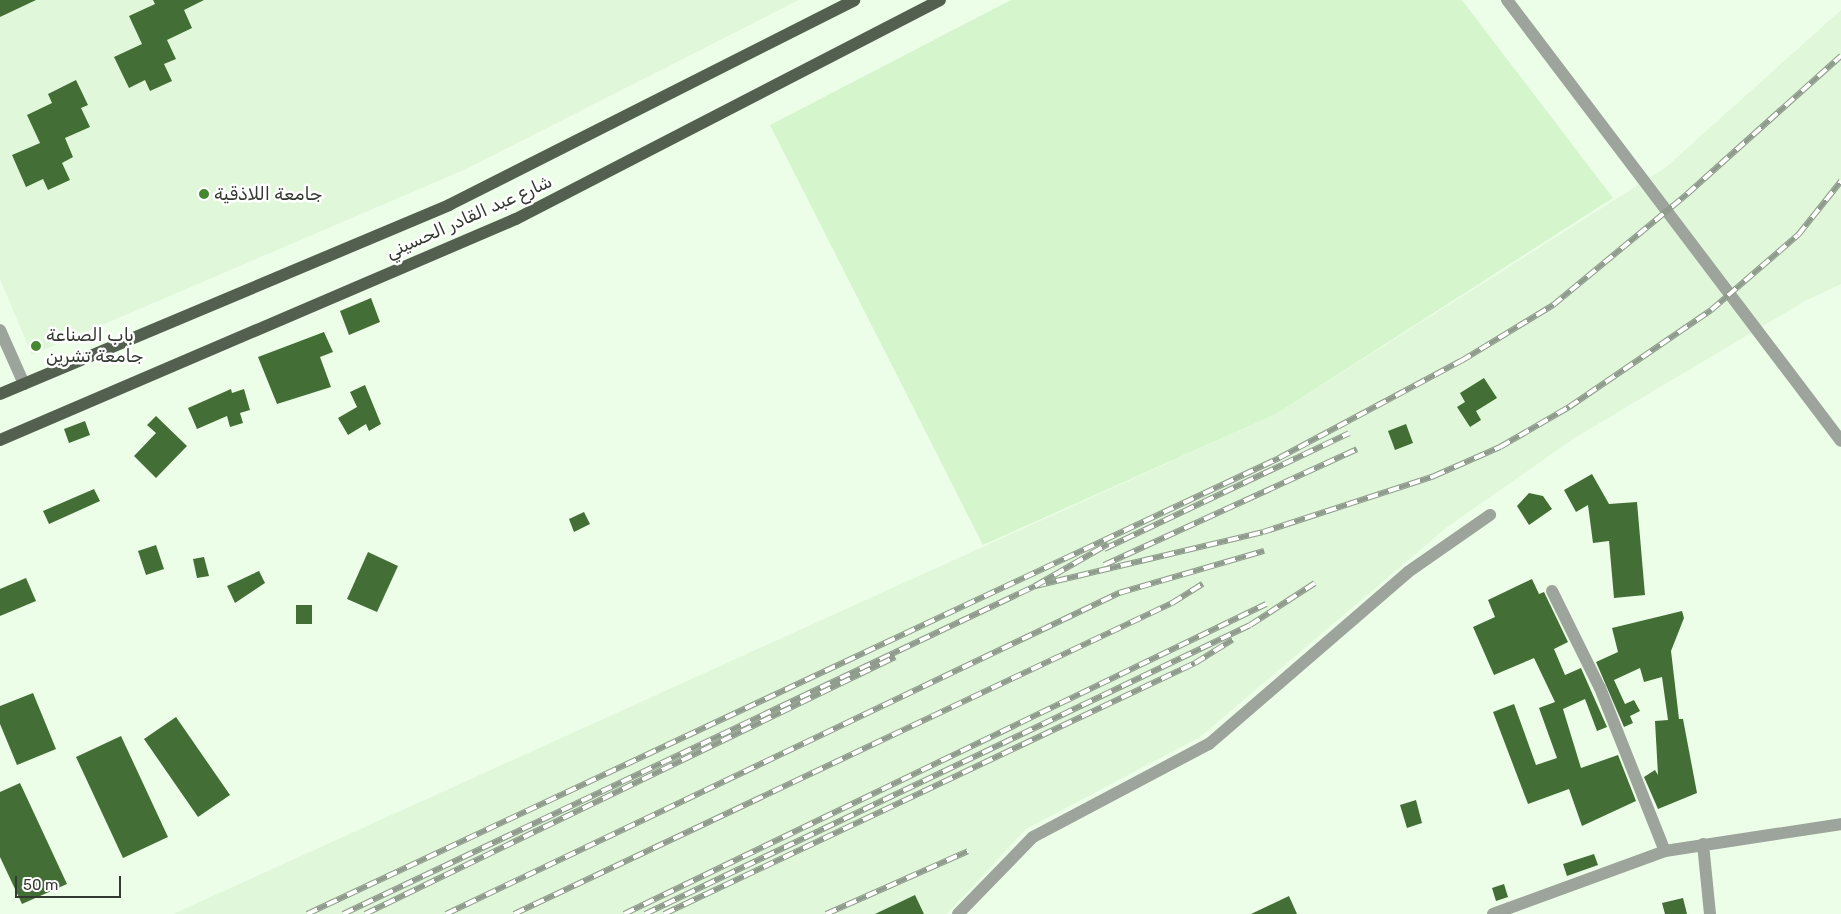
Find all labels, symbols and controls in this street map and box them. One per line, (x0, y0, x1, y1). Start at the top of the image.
street label: شارع عبد القادر الحسيني (383, 171, 555, 263)
place label: جامعة اللاذقية (214, 183, 322, 205)
marker: جامعة اللاذقية (198, 188, 210, 200)
place label: باب الصناعة جامعة تشرين (46, 325, 143, 368)
marker: باب الصناعة جامعة تشرين (30, 340, 42, 352)
scale bar (18, 866, 124, 898)
text: 50 m (23, 876, 58, 894)

